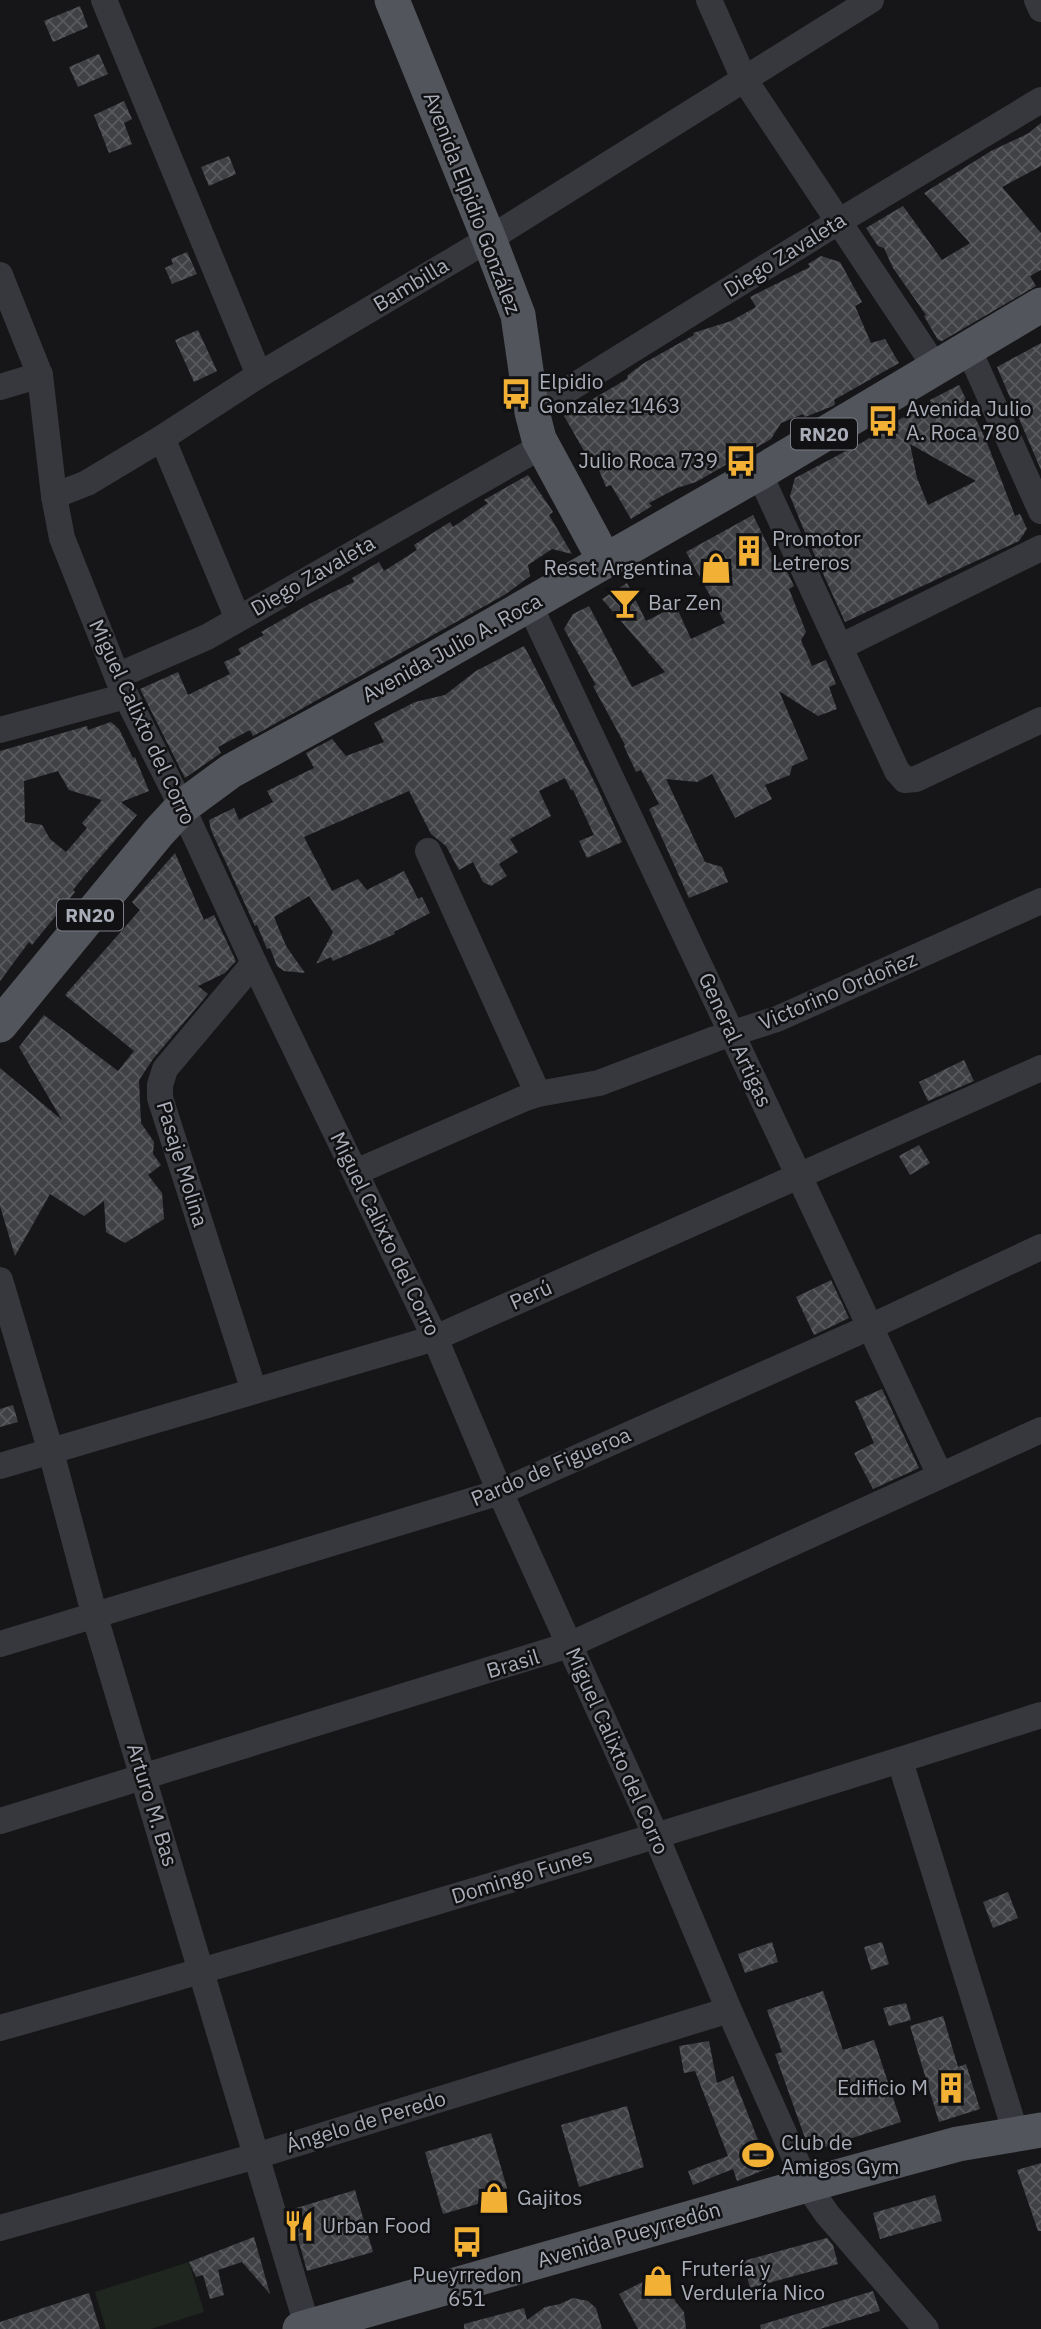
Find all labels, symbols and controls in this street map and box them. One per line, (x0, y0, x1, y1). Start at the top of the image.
street label: Avenida Elpidio González (418, 87, 528, 318)
street label: Diego Zavaleta (718, 205, 851, 303)
street label: Bambilla (368, 251, 453, 318)
place label: Elpidio Gonzalez 1463 (539, 367, 680, 419)
bus stop icon: Elpidio Gonzalez 1463 (499, 377, 533, 411)
place label: Avenida Julio A. Roca 780 (906, 394, 1032, 446)
bus stop icon: Avenida Julio A. Roca 780 (866, 404, 900, 438)
road number: RN20 (791, 418, 857, 449)
bus stop icon: Julio Roca 739 (724, 444, 758, 478)
place label: Julio Roca 739 (578, 446, 718, 474)
place label: Promotor Letreros (772, 524, 861, 576)
street label: Diego Zavaleta (245, 528, 380, 622)
building icon: Promotor Letreros (732, 534, 766, 568)
shop icon: Reset Argentina (699, 551, 733, 585)
place label: Reset Argentina (543, 553, 693, 581)
street label: Avenida Julio A. Roca (357, 586, 547, 708)
bar icon: Bar Zen (608, 586, 642, 620)
place label: Bar Zen (648, 588, 721, 616)
street label: Miguel Calixto del Corro (83, 614, 203, 829)
road number: RN20 (57, 900, 123, 931)
street label: Victorino Ordoñez (754, 944, 921, 1036)
street label: General Artigas (692, 968, 779, 1111)
street label: Pasaje Molina (151, 1098, 215, 1230)
street label: Miguel Calixto del Corro (324, 1127, 447, 1340)
street label: Perú (505, 1272, 556, 1316)
street label: Pardo de Figueroa (466, 1420, 635, 1512)
street label: Brasil (483, 1642, 543, 1684)
street label: Miguel Calixto del Corro (560, 1643, 676, 1858)
street label: Arturo M. Bas (121, 1740, 185, 1870)
street label: Domingo Funes (448, 1840, 596, 1910)
building icon: Edificio M (934, 2071, 968, 2105)
place label: Edificio M (837, 2073, 928, 2101)
street label: Ángelo de Peredo (282, 2083, 449, 2159)
place label: Club de Amigos Gym (781, 2128, 899, 2180)
sports icon: Club de Amigos Gym (741, 2138, 775, 2172)
shop icon: Gajitos (477, 2181, 511, 2215)
place label: Gajitos (517, 2183, 583, 2211)
street label: Avenida Pueyrredón (534, 2194, 724, 2274)
restaurant icon: Urban Food (282, 2209, 316, 2243)
place label: Urban Food (322, 2211, 431, 2239)
bus stop icon: Pueyrredon 651 (450, 2225, 484, 2259)
place label: Frutería y Verdulería Nico (681, 2254, 825, 2306)
place label: Pueyrredon 651 (412, 2260, 522, 2312)
shop icon: Frutería y Verdulería Nico (641, 2264, 675, 2298)

